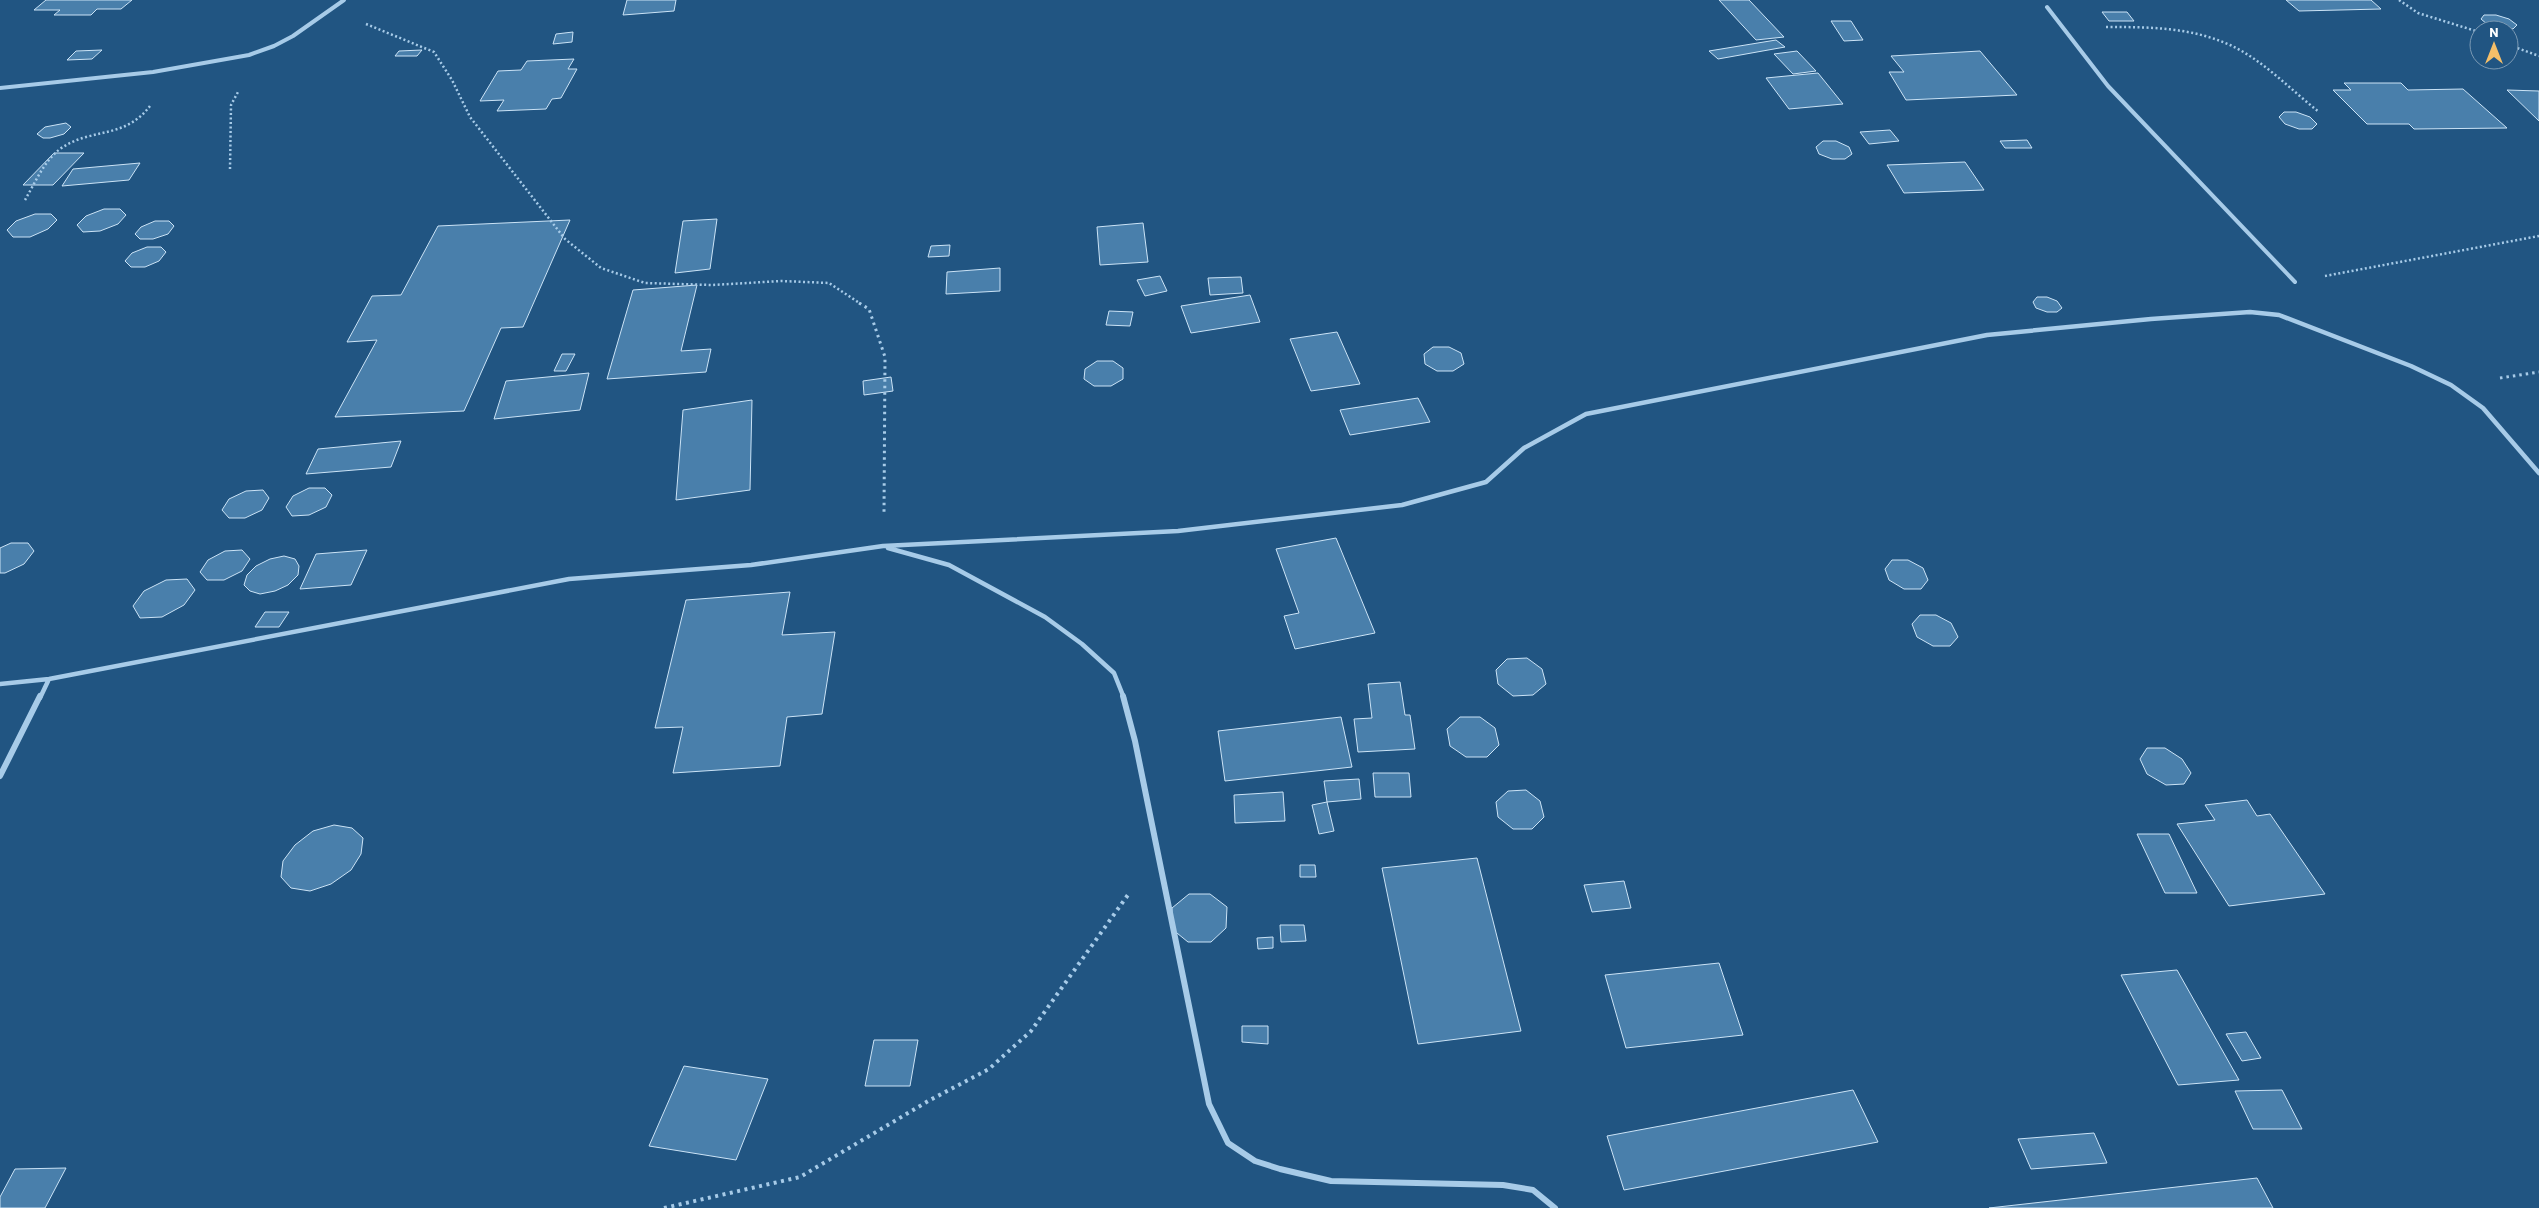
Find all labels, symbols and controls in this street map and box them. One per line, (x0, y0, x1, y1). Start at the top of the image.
north arrow (2469, 20, 2519, 70)
text: N (2489, 23, 2499, 40)

